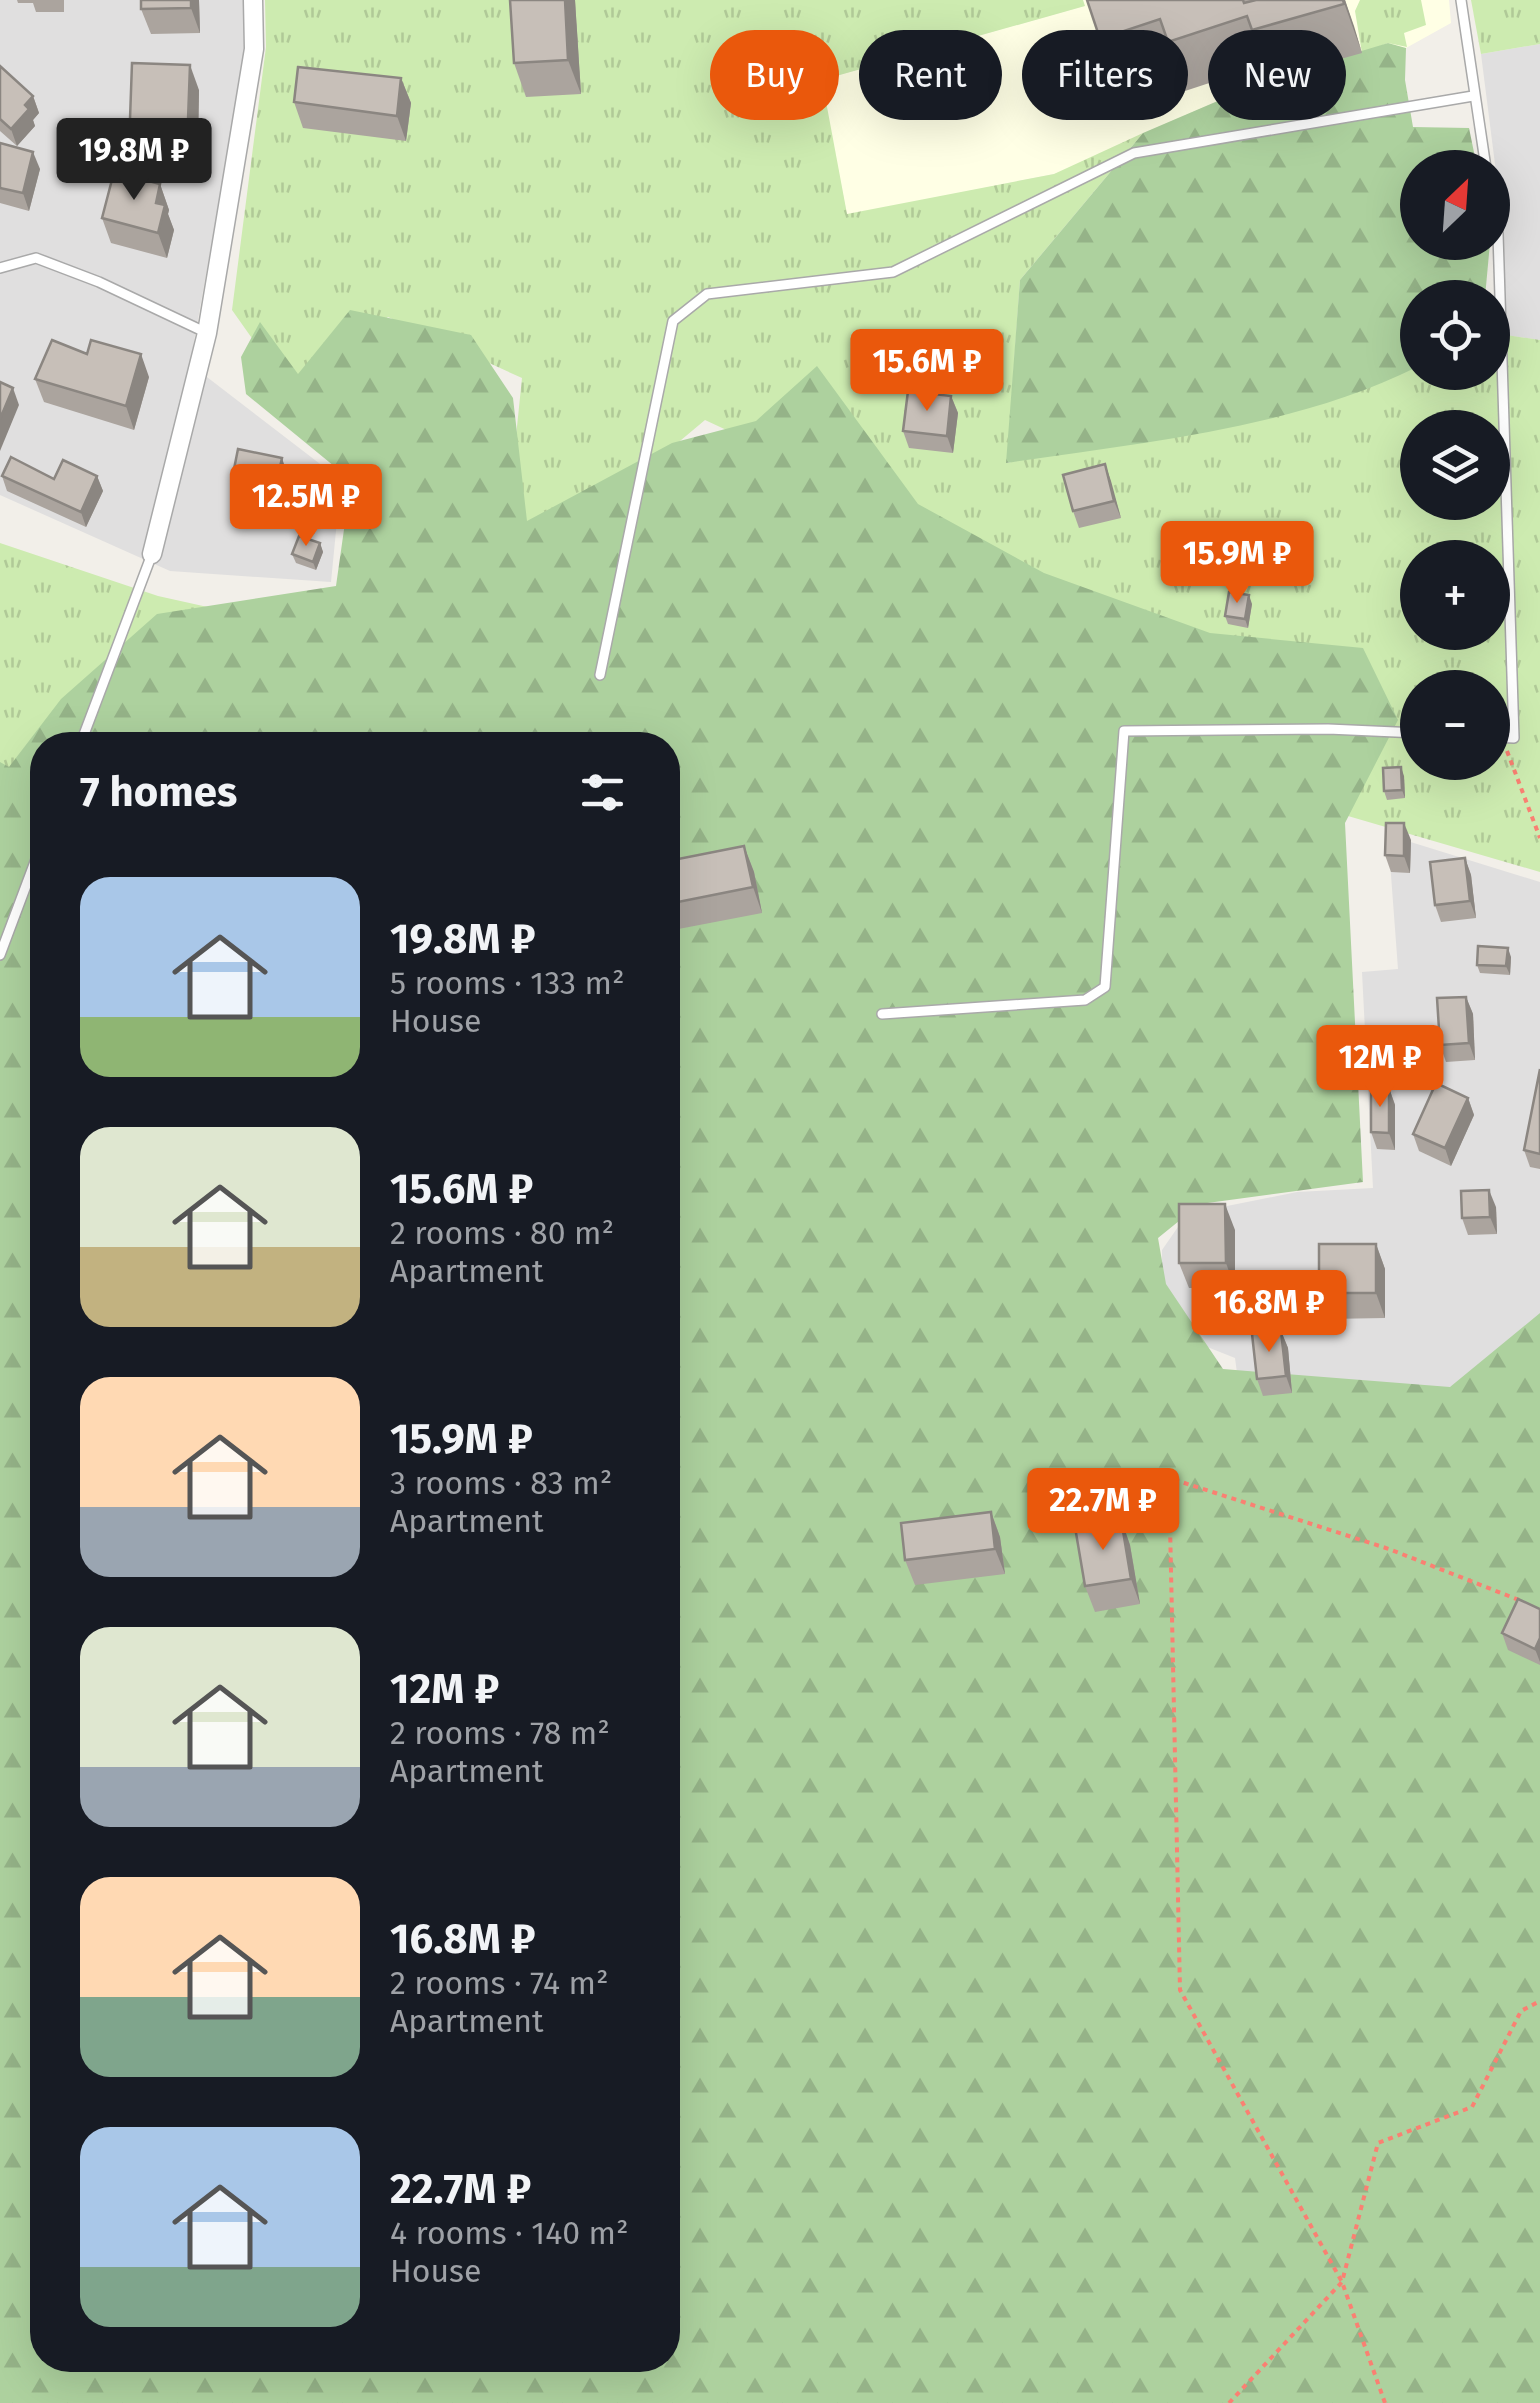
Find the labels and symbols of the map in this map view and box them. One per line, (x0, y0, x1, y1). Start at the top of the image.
pin: 19.8M ₽ (42, 118, 226, 203)
north arrow (1400, 150, 1510, 260)
pin: 15.6M ₽ (835, 329, 1019, 414)
pin: 12.5M ₽ (214, 464, 398, 549)
pin: 15.9M ₽ (1145, 521, 1329, 606)
pin: 12M ₽ (1310, 1025, 1450, 1110)
pin: 16.8M ₽ (1177, 1270, 1361, 1355)
pin: 22.7M ₽ (1011, 1468, 1195, 1553)

